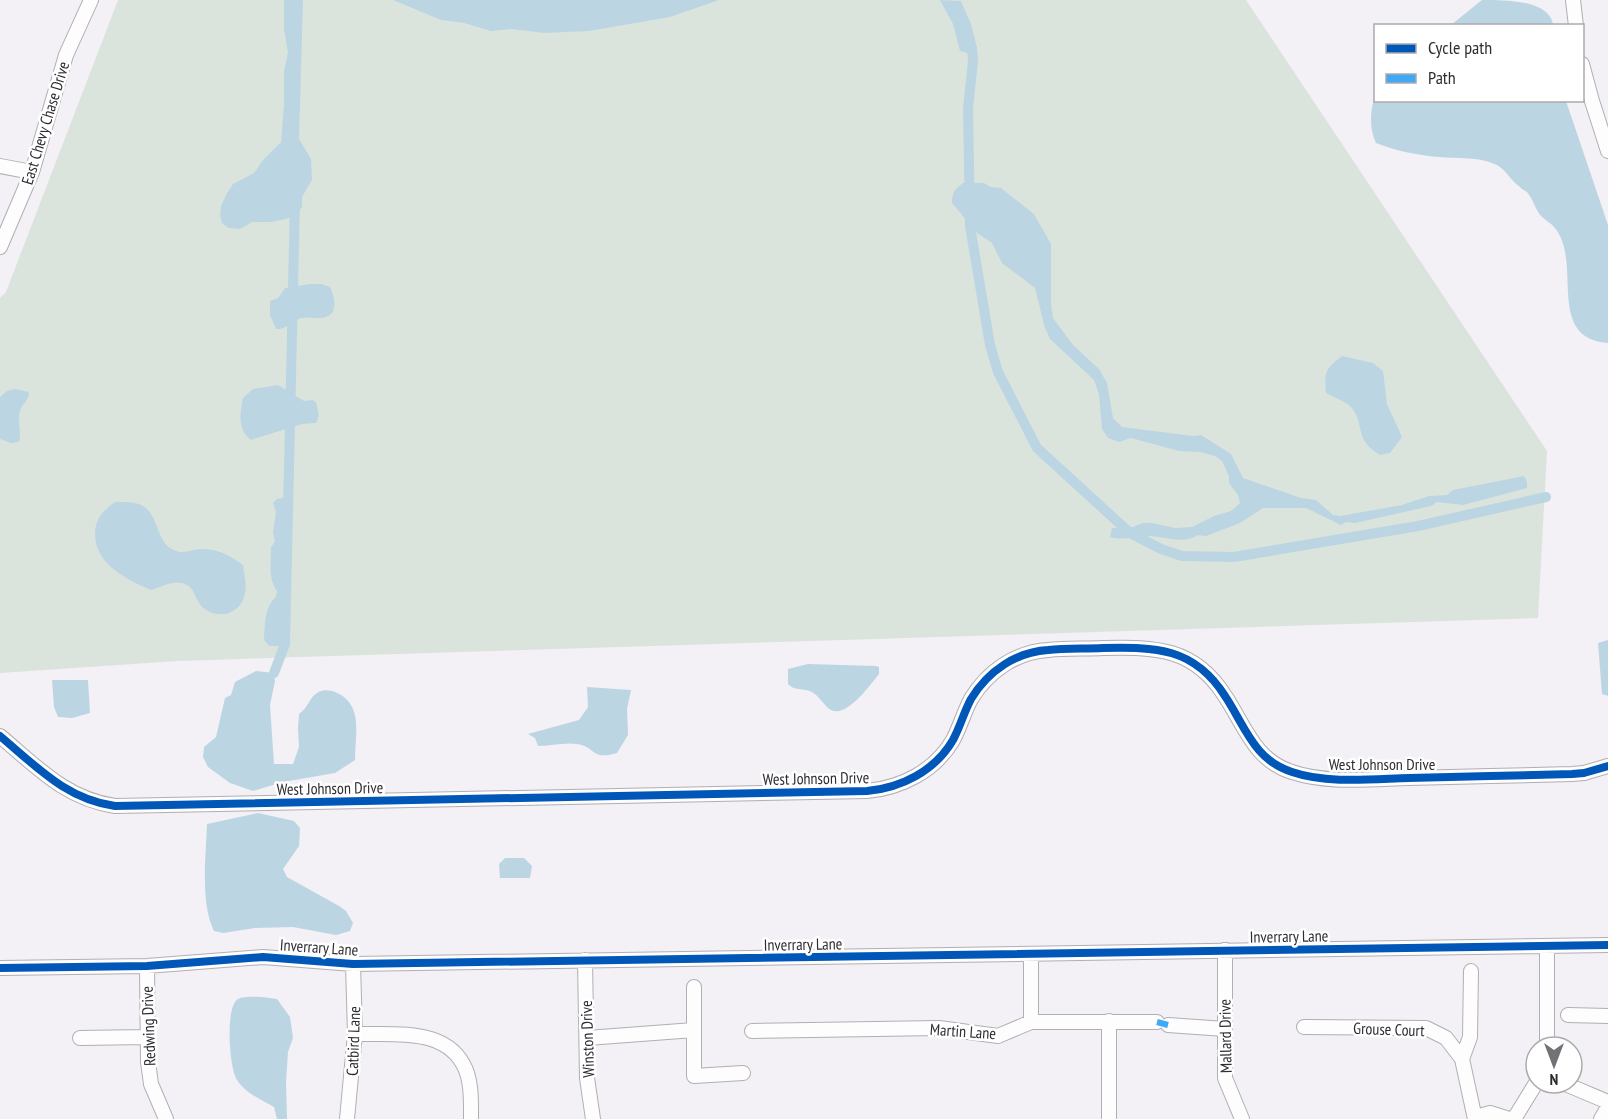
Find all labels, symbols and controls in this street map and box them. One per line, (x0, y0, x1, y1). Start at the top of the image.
legend (1374, 24, 1584, 102)
text: Cycle path (1428, 36, 1492, 59)
street label: East Chevy Chase Drive (17, 59, 73, 187)
text: Path (1428, 66, 1456, 89)
street label: West Johnson Drive (1329, 754, 1435, 774)
street label: West Johnson Drive (763, 767, 869, 789)
street label: West Johnson Drive (277, 777, 383, 799)
street label: Inverrary Lane (1250, 925, 1328, 947)
street label: Inverrary Lane (764, 933, 842, 955)
street label: Inverrary Lane (279, 934, 359, 960)
street label: Redwing Drive (137, 986, 159, 1066)
street label: Mallard Drive (1214, 999, 1236, 1073)
street label: Winston Drive (576, 1000, 598, 1078)
street label: Catbird Lane (342, 1006, 364, 1076)
street label: Grouse Court (1353, 1018, 1426, 1040)
street label: Martin Lane (929, 1019, 997, 1043)
north arrow (1524, 1035, 1584, 1095)
text: N (1550, 1070, 1558, 1090)

